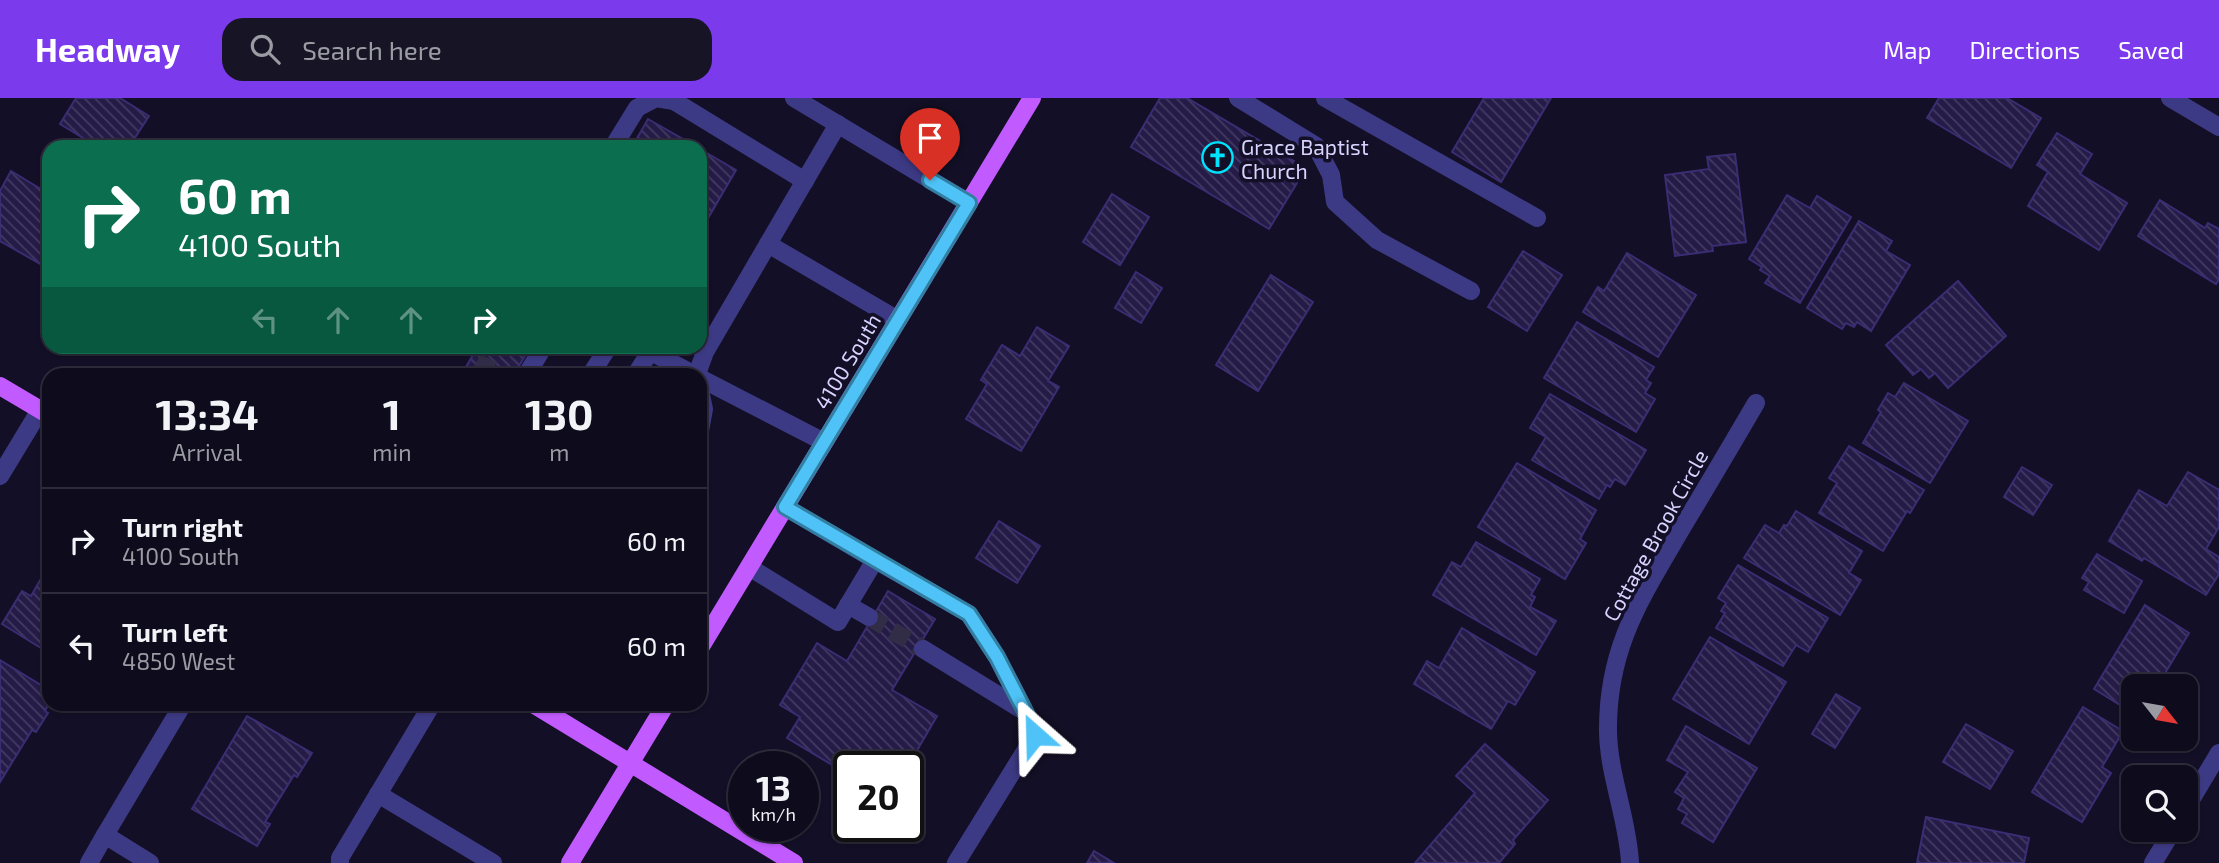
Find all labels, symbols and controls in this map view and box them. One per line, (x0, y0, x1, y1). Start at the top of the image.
search box (222, 18, 712, 81)
text: Headway (35, 29, 180, 69)
icon: search (246, 30, 284, 68)
text: Search here (302, 34, 442, 65)
text: Map (1883, 35, 1931, 64)
text: Directions (1969, 35, 2080, 64)
text: Saved (2118, 35, 2184, 64)
pin (900, 108, 960, 180)
icon: arrive (911, 119, 949, 157)
place label: Grace Baptist Church (1241, 134, 1369, 183)
church icon: Grace Baptist Church (1201, 141, 1235, 175)
text: 60 m (178, 165, 292, 224)
icon: right (63, 168, 154, 259)
text: 4100 South (178, 225, 341, 263)
icon: left (246, 301, 284, 339)
icon: ahead (319, 301, 357, 339)
icon: ahead (392, 301, 430, 339)
icon: right (465, 301, 503, 339)
street label: 4100 South (809, 309, 885, 413)
text: 13:34 (155, 388, 259, 438)
text: 1 (383, 388, 401, 438)
text: 130 (525, 388, 593, 438)
text: Arrival (172, 438, 242, 466)
text: min (372, 438, 412, 466)
text: m (549, 438, 569, 466)
street label: Cottage Brook Circle (1597, 445, 1713, 625)
text: Turn right (122, 511, 243, 542)
icon: right (63, 522, 101, 560)
text: 60 m (627, 525, 686, 556)
text: 4100 South (122, 542, 239, 570)
text: Turn left (122, 616, 228, 647)
icon: left (63, 627, 101, 665)
text: 60 m (627, 630, 686, 661)
text: 4850 West (122, 647, 235, 675)
north arrow (2121, 674, 2198, 751)
map controls (2121, 674, 2198, 842)
position arrow (998, 698, 1072, 772)
speed limit sign: 20 (833, 751, 924, 842)
button: search (2121, 765, 2198, 842)
text: 13 (756, 766, 791, 808)
text: km/h (751, 803, 796, 825)

